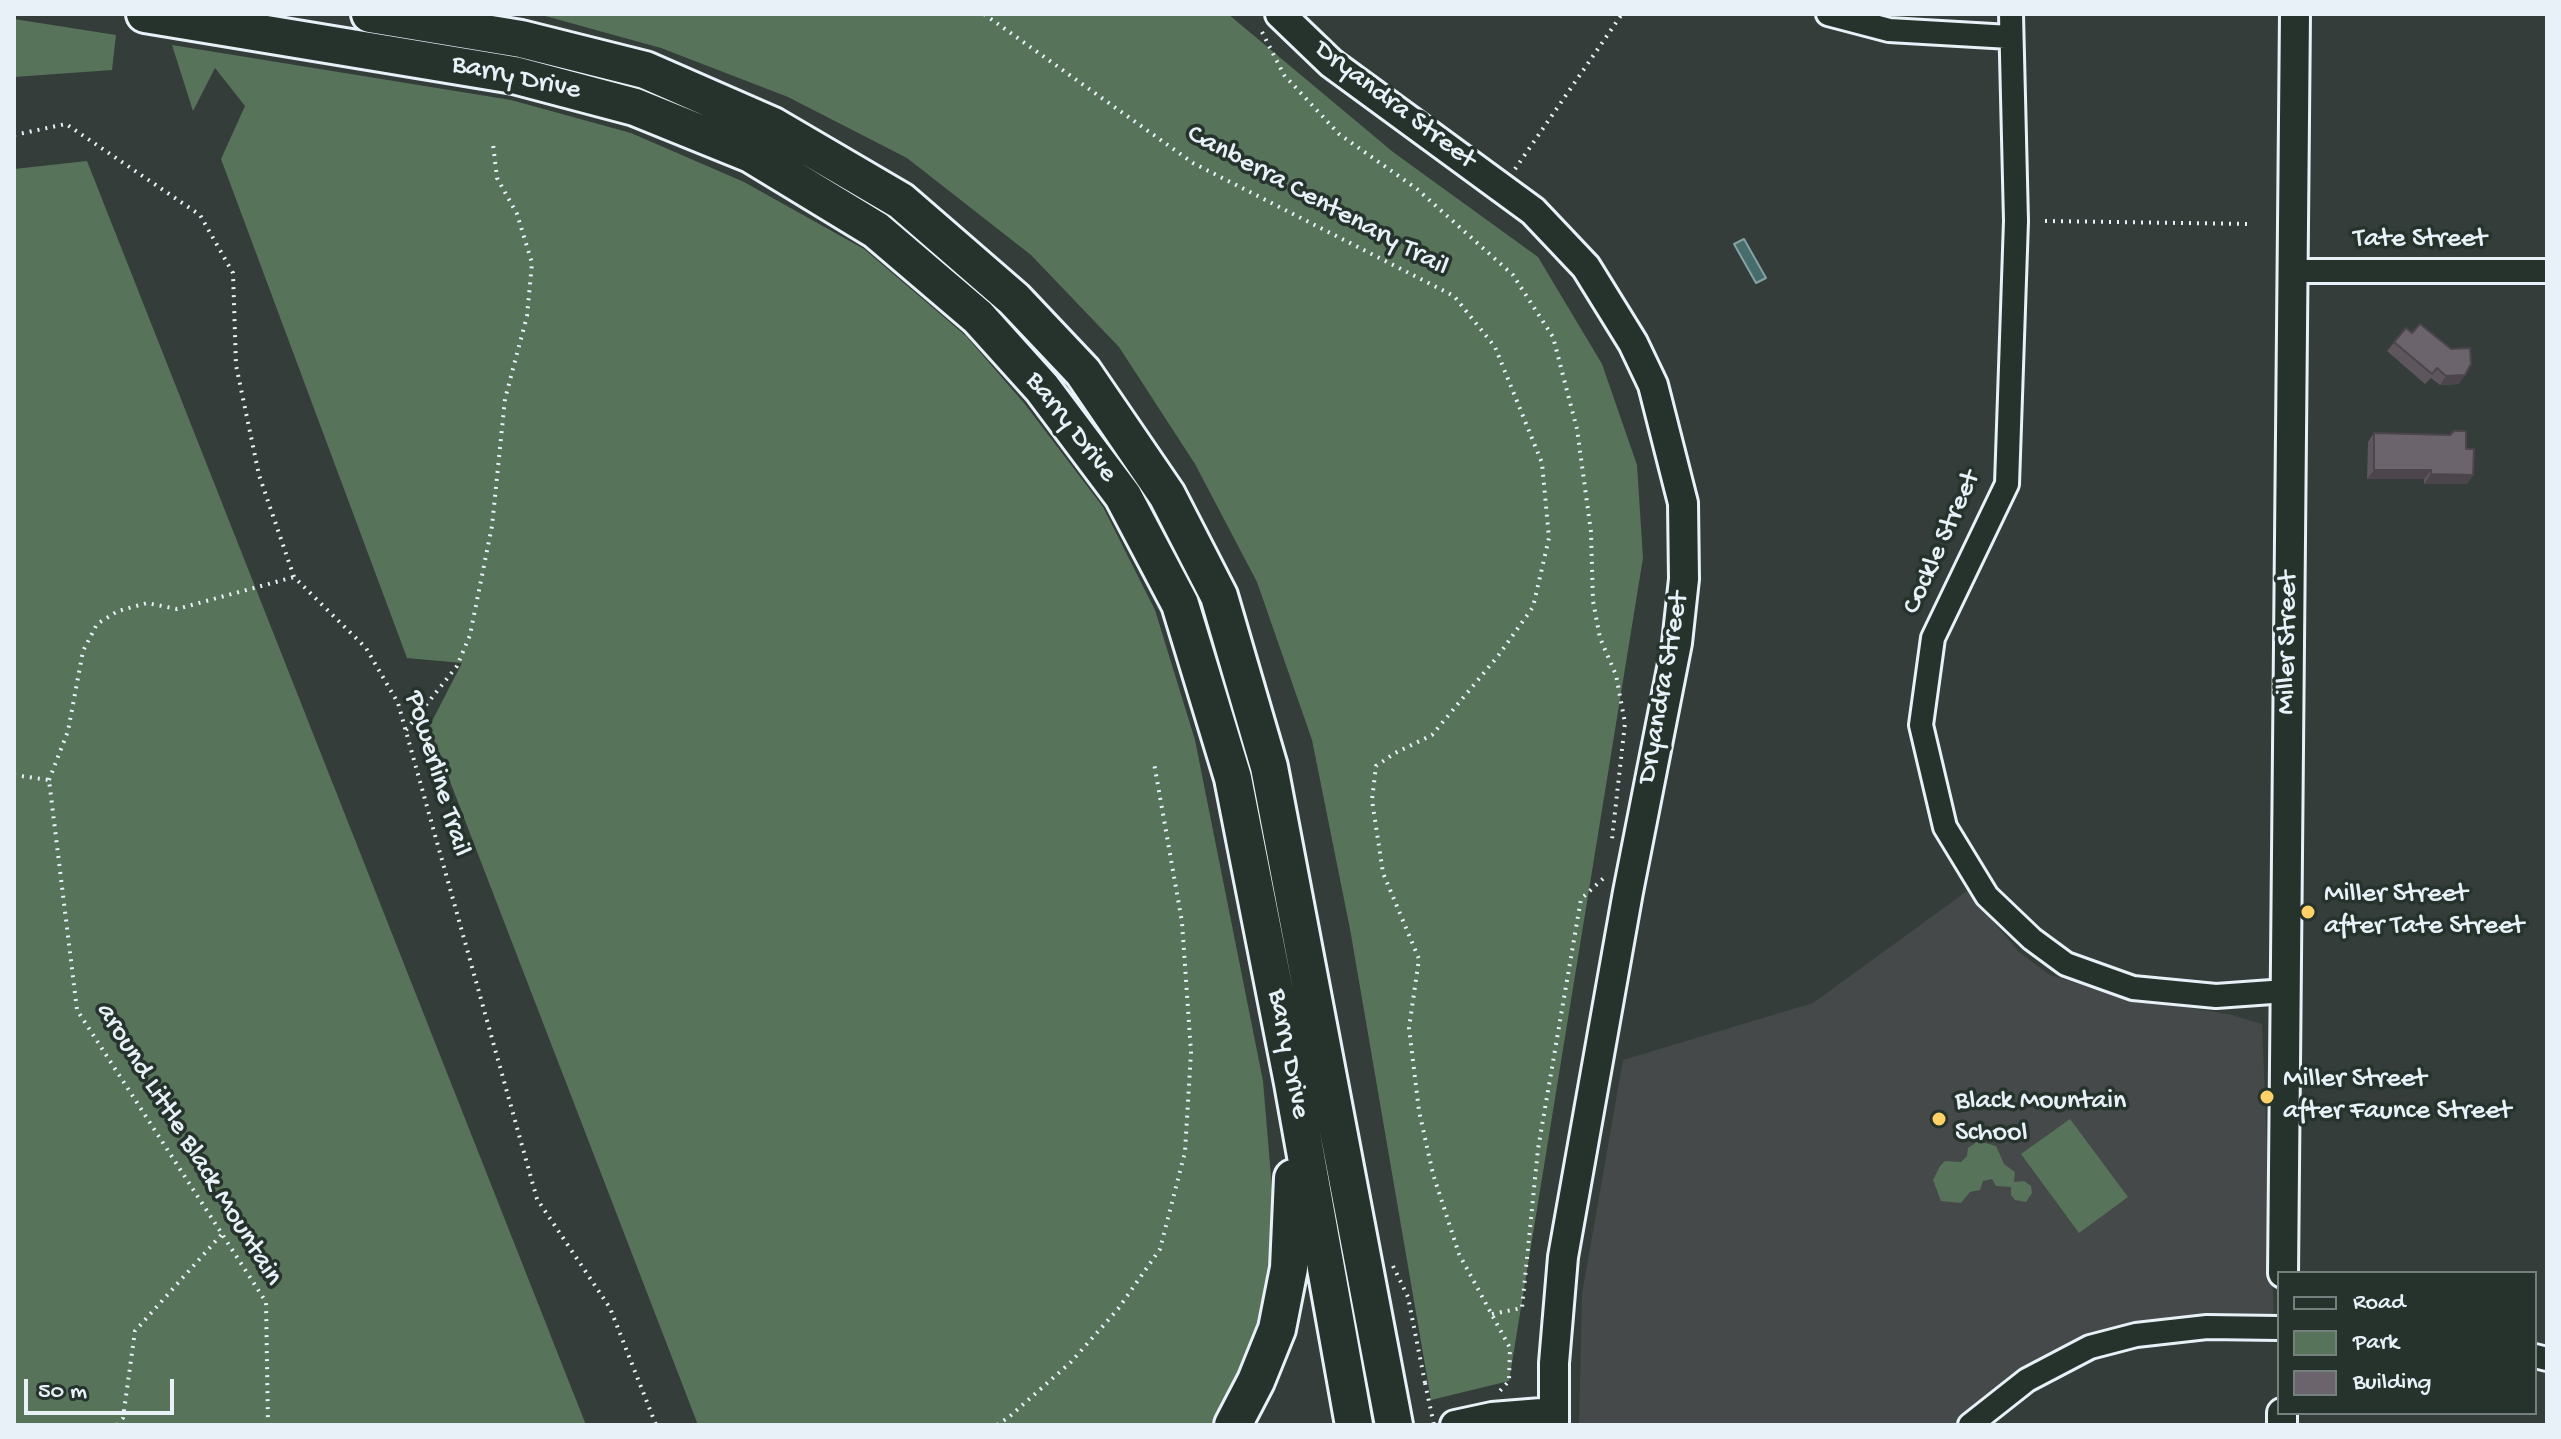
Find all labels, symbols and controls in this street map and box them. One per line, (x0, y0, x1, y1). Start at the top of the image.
street label: Dryandra Street (1306, 34, 1482, 178)
street label: Barry Drive (448, 49, 584, 109)
street label: Canberra Centenary Trail (1180, 119, 1454, 285)
street label: Tate Street (2353, 224, 2487, 258)
street label: Barry Drive (1016, 366, 1124, 490)
street label: Cockle Street (1896, 466, 1990, 620)
street label: Miller Street (2271, 571, 2307, 715)
street label: Dryandra Street (1632, 590, 1698, 786)
street label: Powerline Trail (395, 687, 477, 861)
place label: Miller Street after Tate Street (2324, 879, 2524, 945)
marker: Miller Street after Tate Street (2299, 903, 2317, 921)
street label: Barry Drive (1258, 986, 1316, 1122)
street label: around Little Black Mountain (87, 997, 289, 1293)
place label: Miller Street after Faunce Street (2283, 1064, 2511, 1130)
place label: Black Mountain School (1955, 1086, 2126, 1152)
marker: Miller Street after Faunce Street (2258, 1088, 2276, 1106)
marker: Black Mountain School (1930, 1110, 1948, 1128)
legend (2277, 1271, 2537, 1415)
text: Road (2353, 1289, 2405, 1318)
text: Park (2353, 1329, 2399, 1358)
scale bar (28, 1363, 178, 1413)
text: Building (2353, 1369, 2431, 1398)
text: 50 m (38, 1378, 87, 1407)

